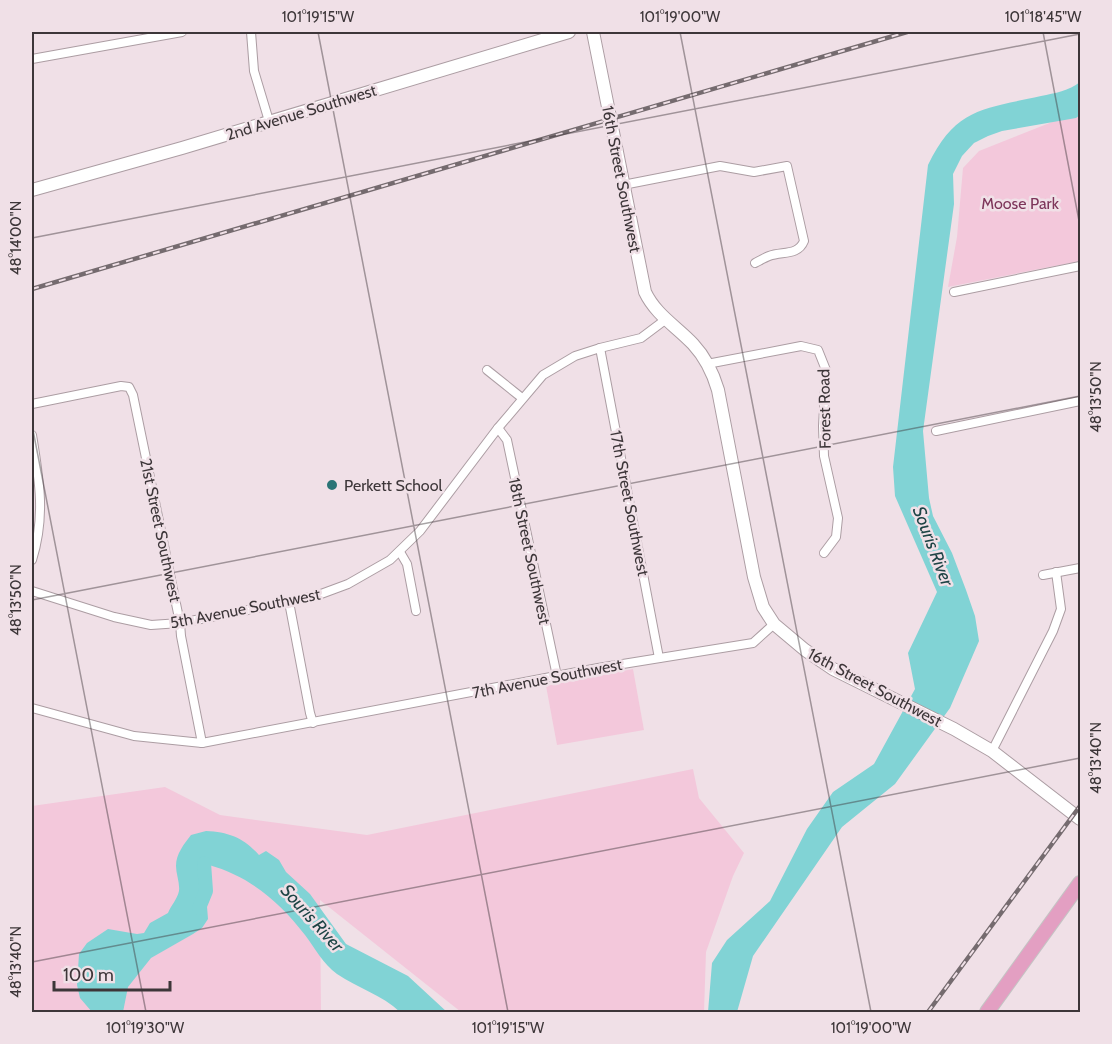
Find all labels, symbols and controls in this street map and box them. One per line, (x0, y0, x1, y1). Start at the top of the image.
text: 101°19'15"W (282, 8, 355, 26)
text: 101°19'00"W (640, 8, 721, 26)
text: 101°18'45"W (1005, 8, 1082, 26)
street label: 2nd Avenue Southwest (224, 80, 379, 144)
street label: 16th Street Southwest (598, 104, 645, 255)
park label: Moose Park (981, 194, 1060, 213)
text: 48°14'00"N (7, 201, 25, 275)
text: 48°13'50"N (1087, 361, 1105, 433)
street label: Forest Road (814, 369, 835, 449)
street label: 17th Street Southwest (606, 429, 653, 578)
street label: 21st Street Southwest (136, 457, 185, 604)
place label: Perkett School (344, 476, 442, 495)
street label: 18th Street Southwest (505, 476, 554, 627)
marker: Perkett School (325, 478, 339, 492)
water label: Souris River (908, 503, 959, 590)
text: 48°13'50"N (7, 564, 25, 636)
street label: 5th Avenue Southwest (168, 584, 323, 632)
street label: 16th Street Southwest (805, 644, 945, 731)
street label: 7th Avenue Southwest (471, 655, 624, 702)
text: 48°13'40"N (1087, 722, 1105, 794)
water label: Souris River (276, 880, 349, 957)
text: 48°13'40"N (7, 926, 25, 998)
scale bar (54, 954, 170, 992)
text: 100 m (63, 964, 114, 986)
text: 101°19'30"W (106, 1019, 185, 1037)
text: 101°19'15"W (472, 1019, 545, 1037)
text: 101°19'00"W (831, 1019, 912, 1037)

